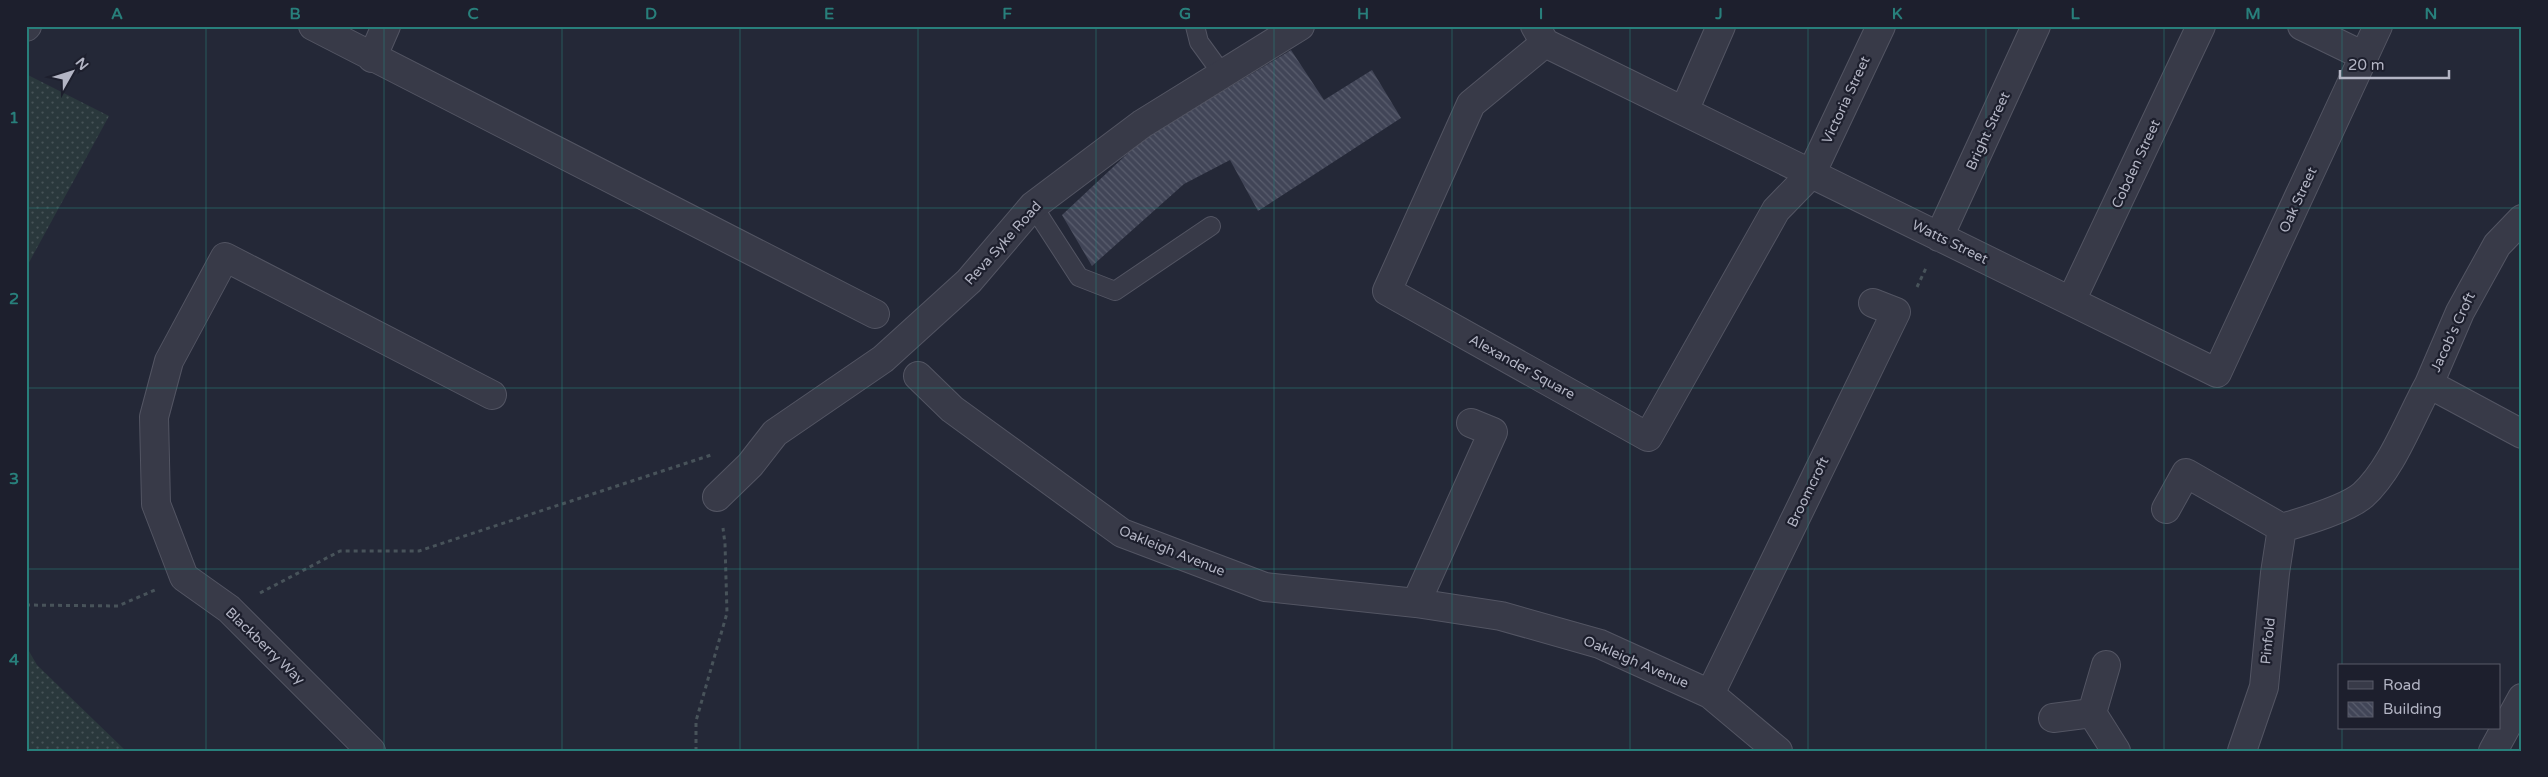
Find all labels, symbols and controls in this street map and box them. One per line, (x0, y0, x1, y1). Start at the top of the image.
text: A (111, 4, 123, 24)
text: B (289, 4, 301, 24)
text: C (467, 4, 479, 24)
text: D (645, 4, 657, 24)
text: E (824, 4, 834, 24)
text: F (1002, 4, 1012, 24)
text: G (1179, 4, 1191, 24)
text: H (1357, 4, 1369, 24)
text: I (1539, 4, 1543, 24)
text: J (1714, 4, 1723, 24)
text: K (1892, 4, 1903, 24)
text: L (2070, 4, 2080, 24)
text: M (2245, 4, 2261, 24)
text: N (2425, 4, 2437, 24)
north arrow (48, 48, 98, 98)
scale bar (2340, 48, 2449, 80)
street label: Victoria Street (1818, 53, 1874, 146)
text: N (72, 54, 92, 74)
text: 20 m (2348, 56, 2385, 74)
street label: Bright Street (1962, 88, 2014, 173)
text: 1 (9, 108, 19, 128)
street label: Cobden Street (2108, 116, 2164, 211)
street label: Oak Street (2275, 164, 2321, 235)
street label: Reva Syke Road (961, 198, 1045, 288)
street label: Watts Street (1909, 216, 1991, 268)
text: 2 (9, 289, 19, 309)
street label: Jacob's Croft (2427, 289, 2479, 375)
street label: Alexander Square (1466, 331, 1578, 403)
street label: Broomcroft (1784, 453, 1833, 530)
text: 3 (9, 469, 19, 489)
street label: Oakleigh Avenue (1117, 522, 1228, 580)
street label: Blackberry Way (222, 604, 308, 688)
street label: Pinfold (2257, 617, 2279, 665)
street label: Oakleigh Avenue (1581, 632, 1691, 692)
text: 4 (9, 650, 19, 670)
legend (2338, 664, 2500, 730)
text: Road (2383, 676, 2421, 694)
text: Building (2383, 700, 2442, 718)

